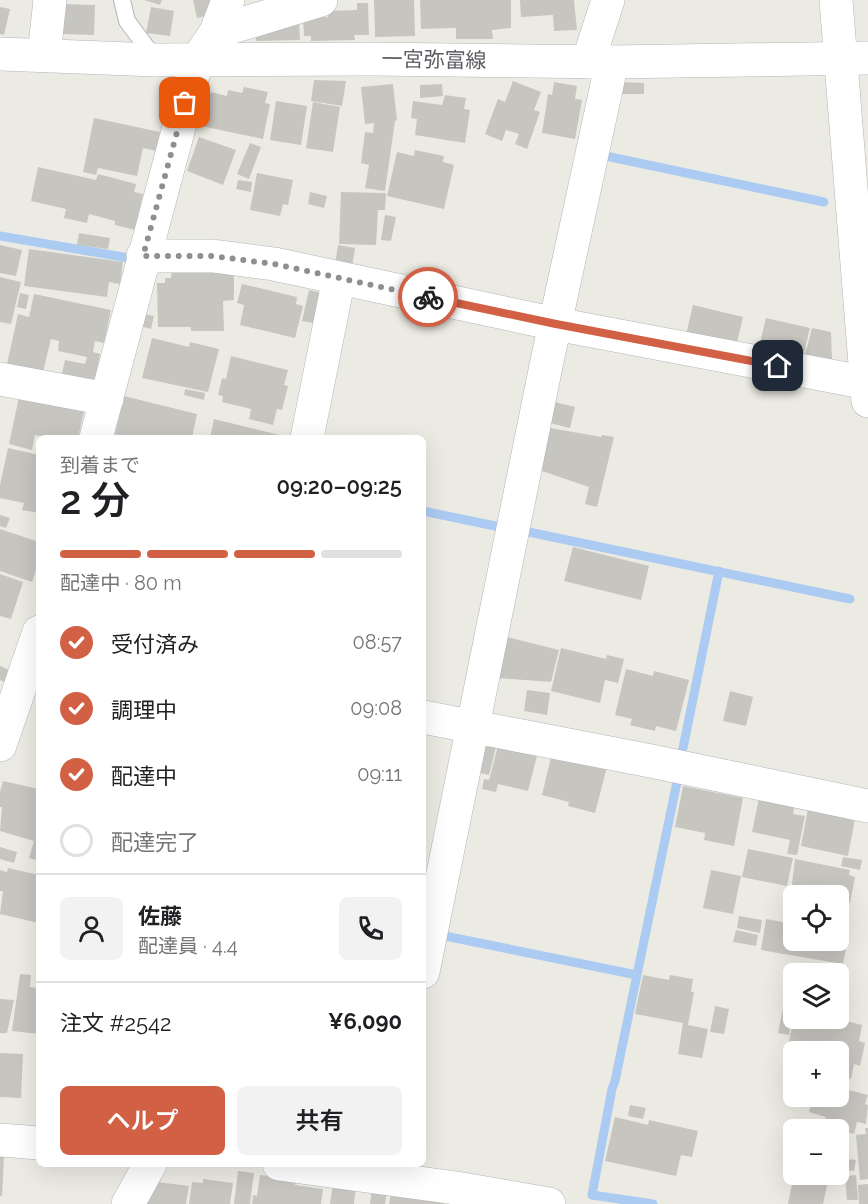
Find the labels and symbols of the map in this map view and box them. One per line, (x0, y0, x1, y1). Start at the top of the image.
street label: 一宮弥富線 (381, 46, 487, 73)
pin (159, 77, 210, 128)
courier (398, 267, 458, 327)
pin (752, 340, 803, 391)

